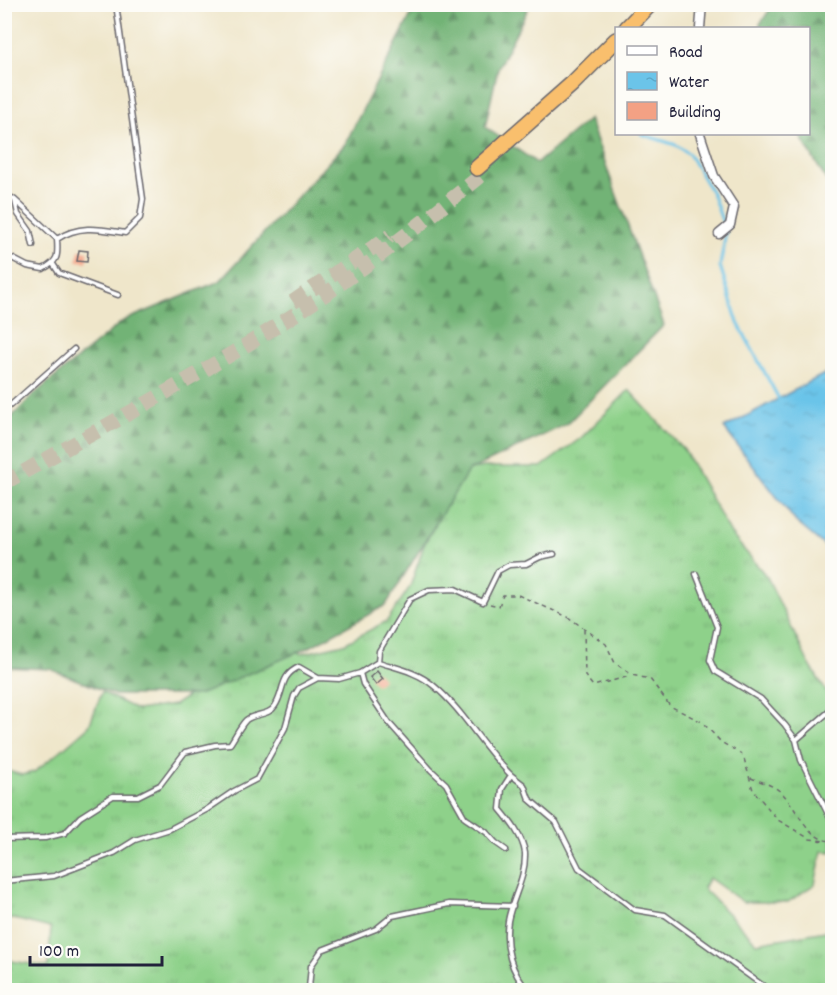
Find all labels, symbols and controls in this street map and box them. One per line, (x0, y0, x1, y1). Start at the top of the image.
legend (615, 27, 810, 135)
text: Road (669, 41, 703, 66)
text: Water (669, 71, 709, 96)
text: Building (669, 101, 721, 126)
scale bar (30, 929, 162, 967)
text: 100 m (39, 940, 79, 965)

